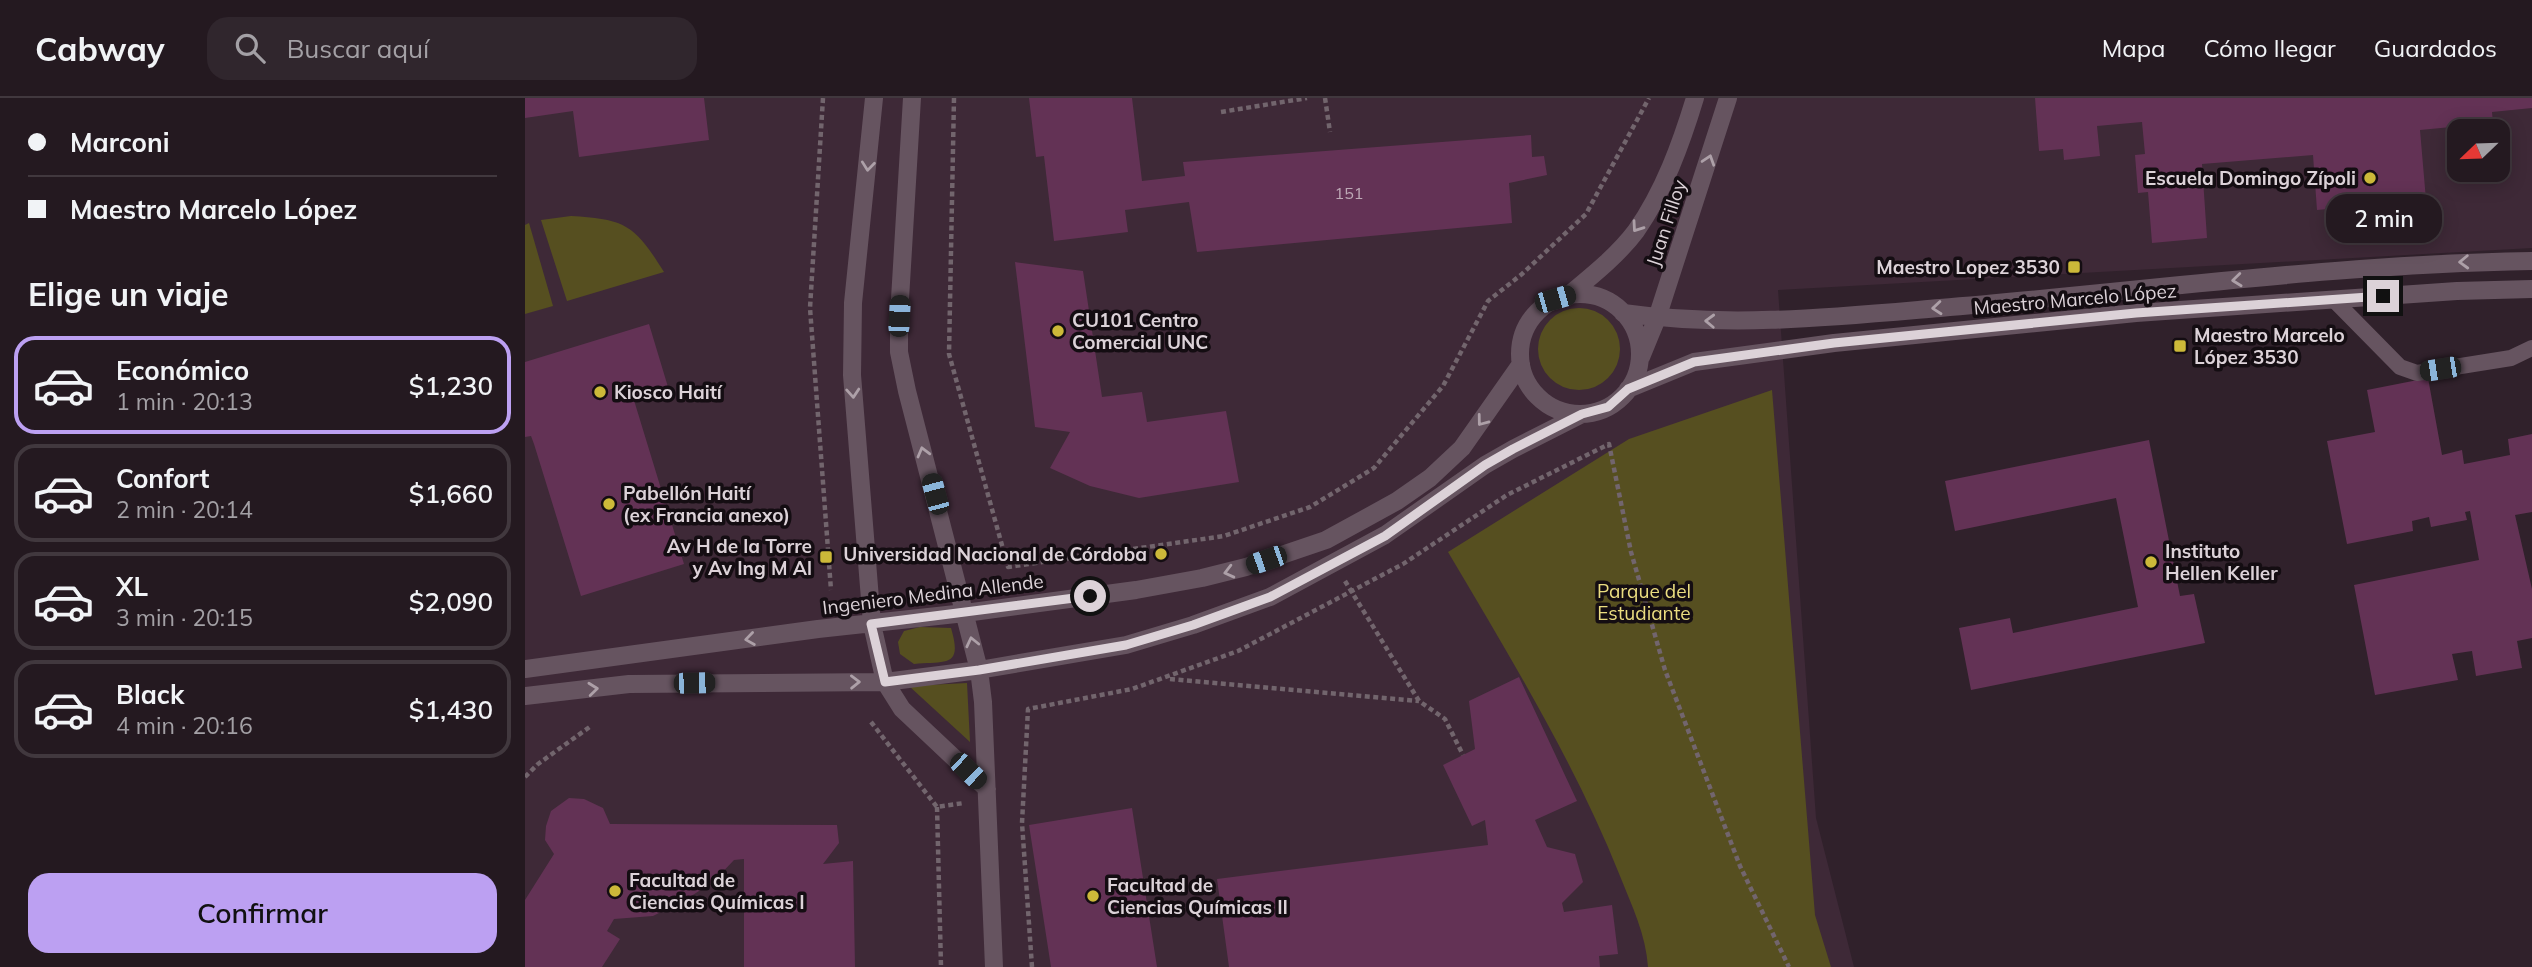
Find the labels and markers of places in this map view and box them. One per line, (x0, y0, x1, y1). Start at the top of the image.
place label: Escuela Domingo Zípoli (2145, 166, 2356, 190)
marker: Escuela Domingo Zípoli (2362, 170, 2378, 186)
place label: Maestro Lopez 3530 (1876, 255, 2060, 279)
marker: Maestro Lopez 3530 (2066, 259, 2082, 275)
place label: CU101 Centro Comercial UNC (1072, 308, 1208, 354)
marker: CU101 Centro Comercial UNC (1050, 323, 1066, 339)
place label: Maestro Marcelo López 3530 (2194, 323, 2345, 369)
marker: Maestro Marcelo López 3530 (2172, 338, 2188, 354)
place label: Kiosco Haití (614, 380, 723, 404)
marker: Kiosco Haití (592, 384, 608, 400)
place label: Pabellón Haití (ex Francia anexo) (623, 481, 790, 527)
marker: Pabellón Haití (ex Francia anexo) (601, 496, 617, 512)
place label: Av H de la Torre y Av Ing M Al (667, 534, 812, 580)
place label: Instituto Hellen Keller (2165, 539, 2278, 585)
place label: Universidad Nacional de Córdoba (843, 542, 1147, 566)
marker: Universidad Nacional de Córdoba (1153, 546, 1169, 562)
marker: Av H de la Torre y Av Ing M Al (818, 549, 834, 565)
marker: Instituto Hellen Keller (2143, 554, 2159, 570)
place label: Facultad de Ciencias Químicas I (629, 868, 805, 914)
place label: Facultad de Ciencias Químicas II (1107, 873, 1288, 919)
marker: Facultad de Ciencias Químicas I (607, 883, 623, 899)
marker: Facultad de Ciencias Químicas II (1085, 888, 1101, 904)

